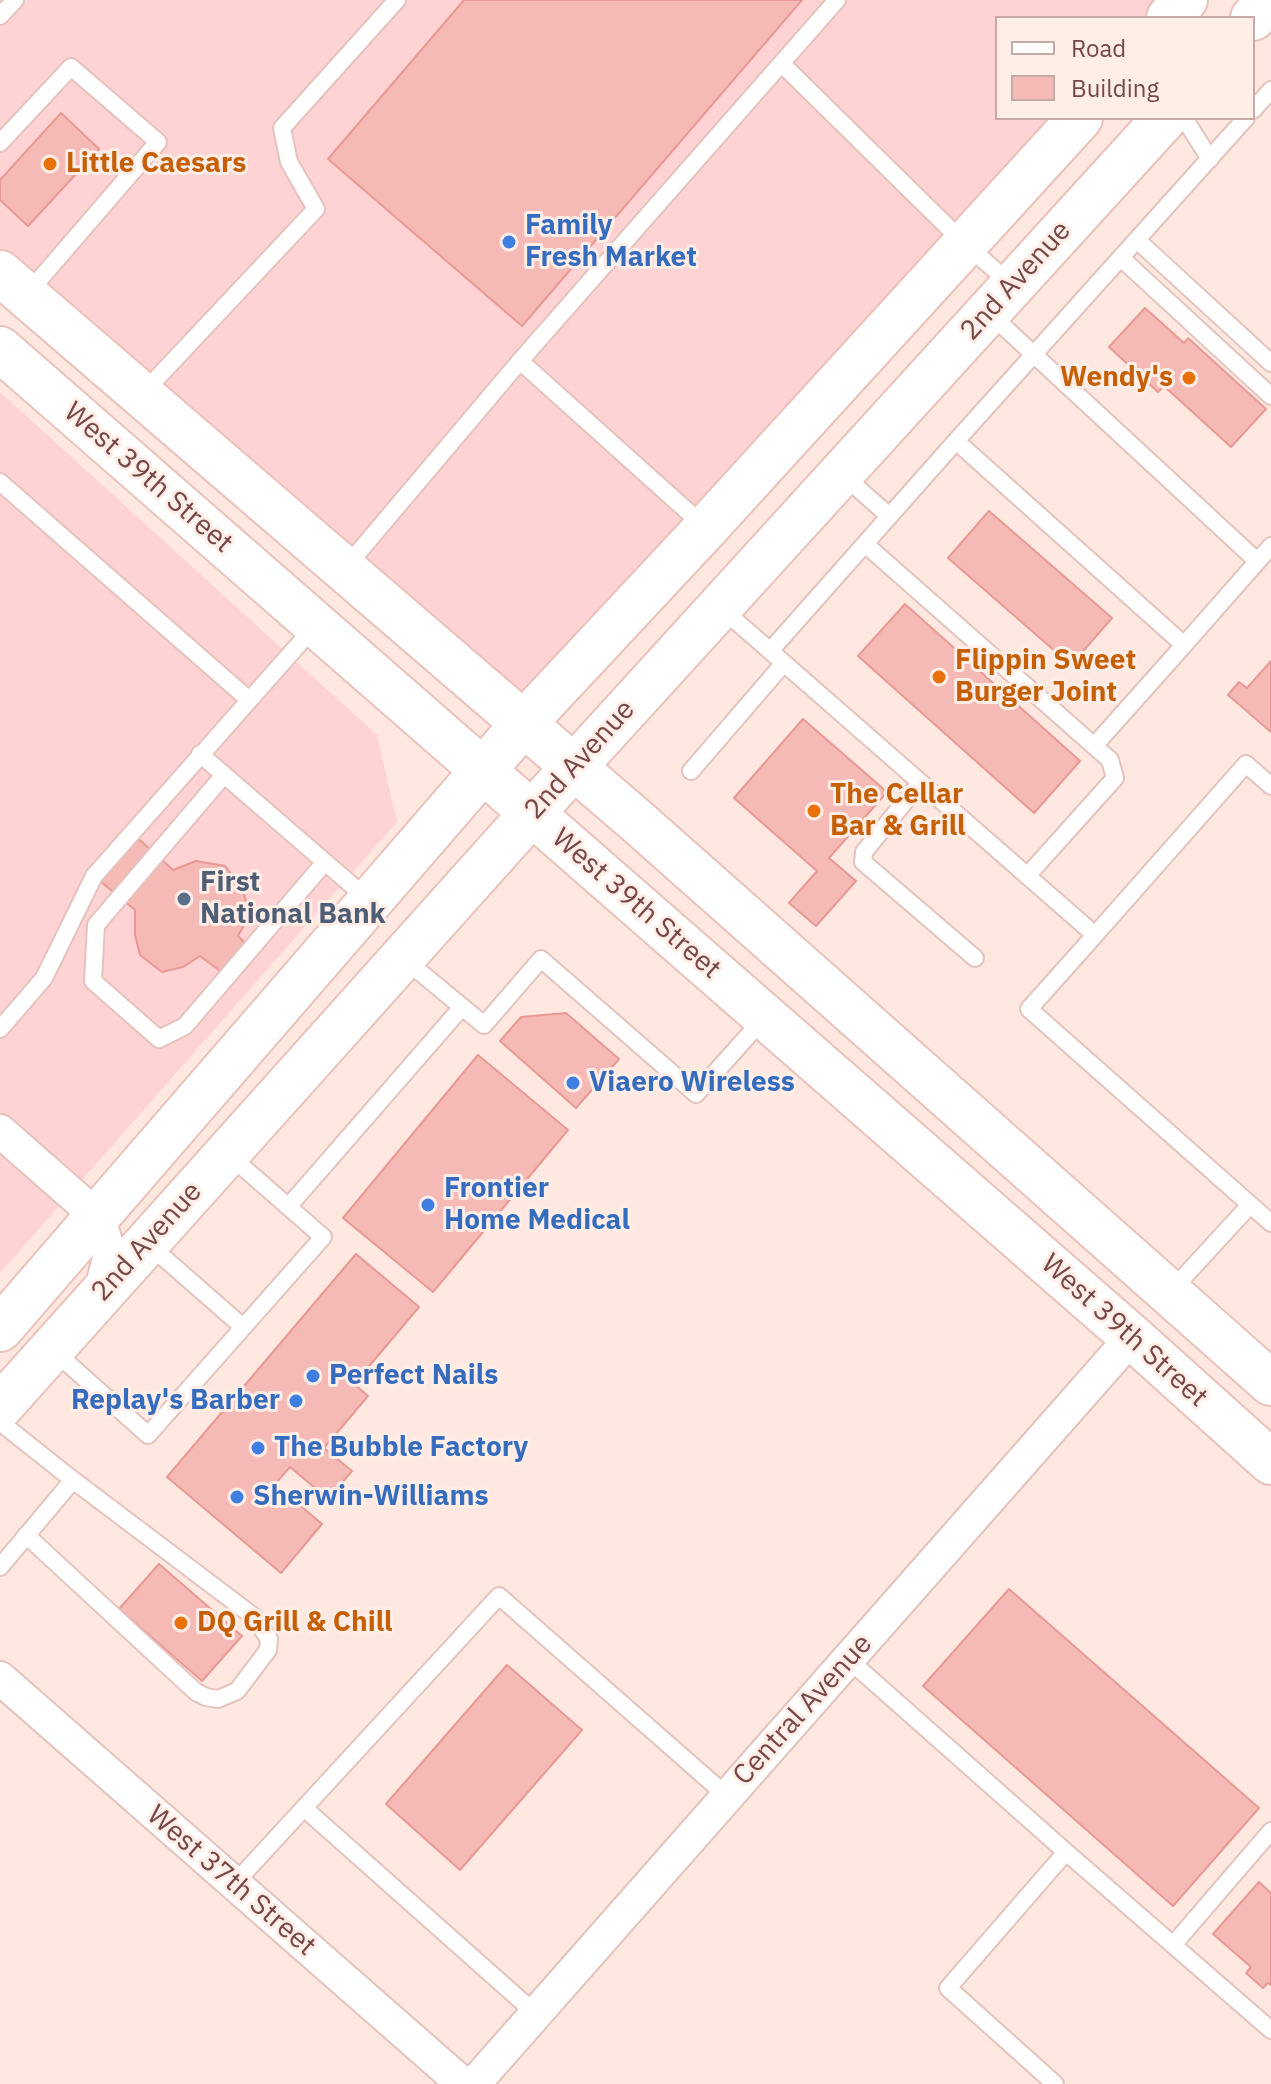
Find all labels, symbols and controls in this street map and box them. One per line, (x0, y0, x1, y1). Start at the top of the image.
legend (995, 16, 1255, 120)
text: Road (1071, 32, 1126, 64)
text: Building (1071, 72, 1159, 104)
place label: Little Caesars (66, 147, 246, 181)
marker: Little Caesars (41, 155, 59, 173)
place label: Family Fresh Market (525, 209, 697, 275)
street label: 2nd Avenue (954, 214, 1078, 348)
marker: Family Fresh Market (500, 233, 518, 251)
place label: Wendy's (1060, 361, 1173, 395)
marker: Wendy's (1180, 369, 1198, 387)
street label: West 39th Street (57, 396, 239, 560)
place label: Flippin Sweet Burger Joint (955, 644, 1136, 710)
marker: Flippin Sweet Burger Joint (930, 668, 948, 686)
street label: 2nd Avenue (518, 693, 642, 827)
place label: The Cellar Bar & Grill (830, 778, 966, 844)
marker: The Cellar Bar & Grill (805, 802, 823, 820)
street label: West 39th Street (545, 822, 727, 986)
place label: First National Bank (200, 866, 386, 932)
marker: First National Bank (175, 890, 193, 908)
place label: Viaero Wireless (589, 1066, 795, 1100)
marker: Viaero Wireless (564, 1074, 582, 1092)
place label: Frontier Home Medical (444, 1172, 630, 1238)
street label: 2nd Avenue (85, 1175, 209, 1309)
marker: Frontier Home Medical (419, 1196, 437, 1214)
street label: West 39th Street (1034, 1247, 1214, 1415)
place label: Perfect Nails (329, 1359, 498, 1393)
marker: Perfect Nails (304, 1367, 322, 1385)
place label: Replay's Barber (71, 1384, 280, 1418)
marker: Replay's Barber (287, 1392, 305, 1410)
place label: The Bubble Factory (274, 1431, 528, 1465)
marker: The Bubble Factory (249, 1439, 267, 1457)
place label: Sherwin-Williams (253, 1480, 489, 1514)
marker: Sherwin-Williams (228, 1488, 246, 1506)
place label: DQ Grill & Chill (197, 1606, 392, 1640)
marker: DQ Grill & Chill (172, 1614, 190, 1632)
street label: Central Avenue (727, 1628, 879, 1792)
street label: West 37th Street (140, 1799, 322, 1963)

